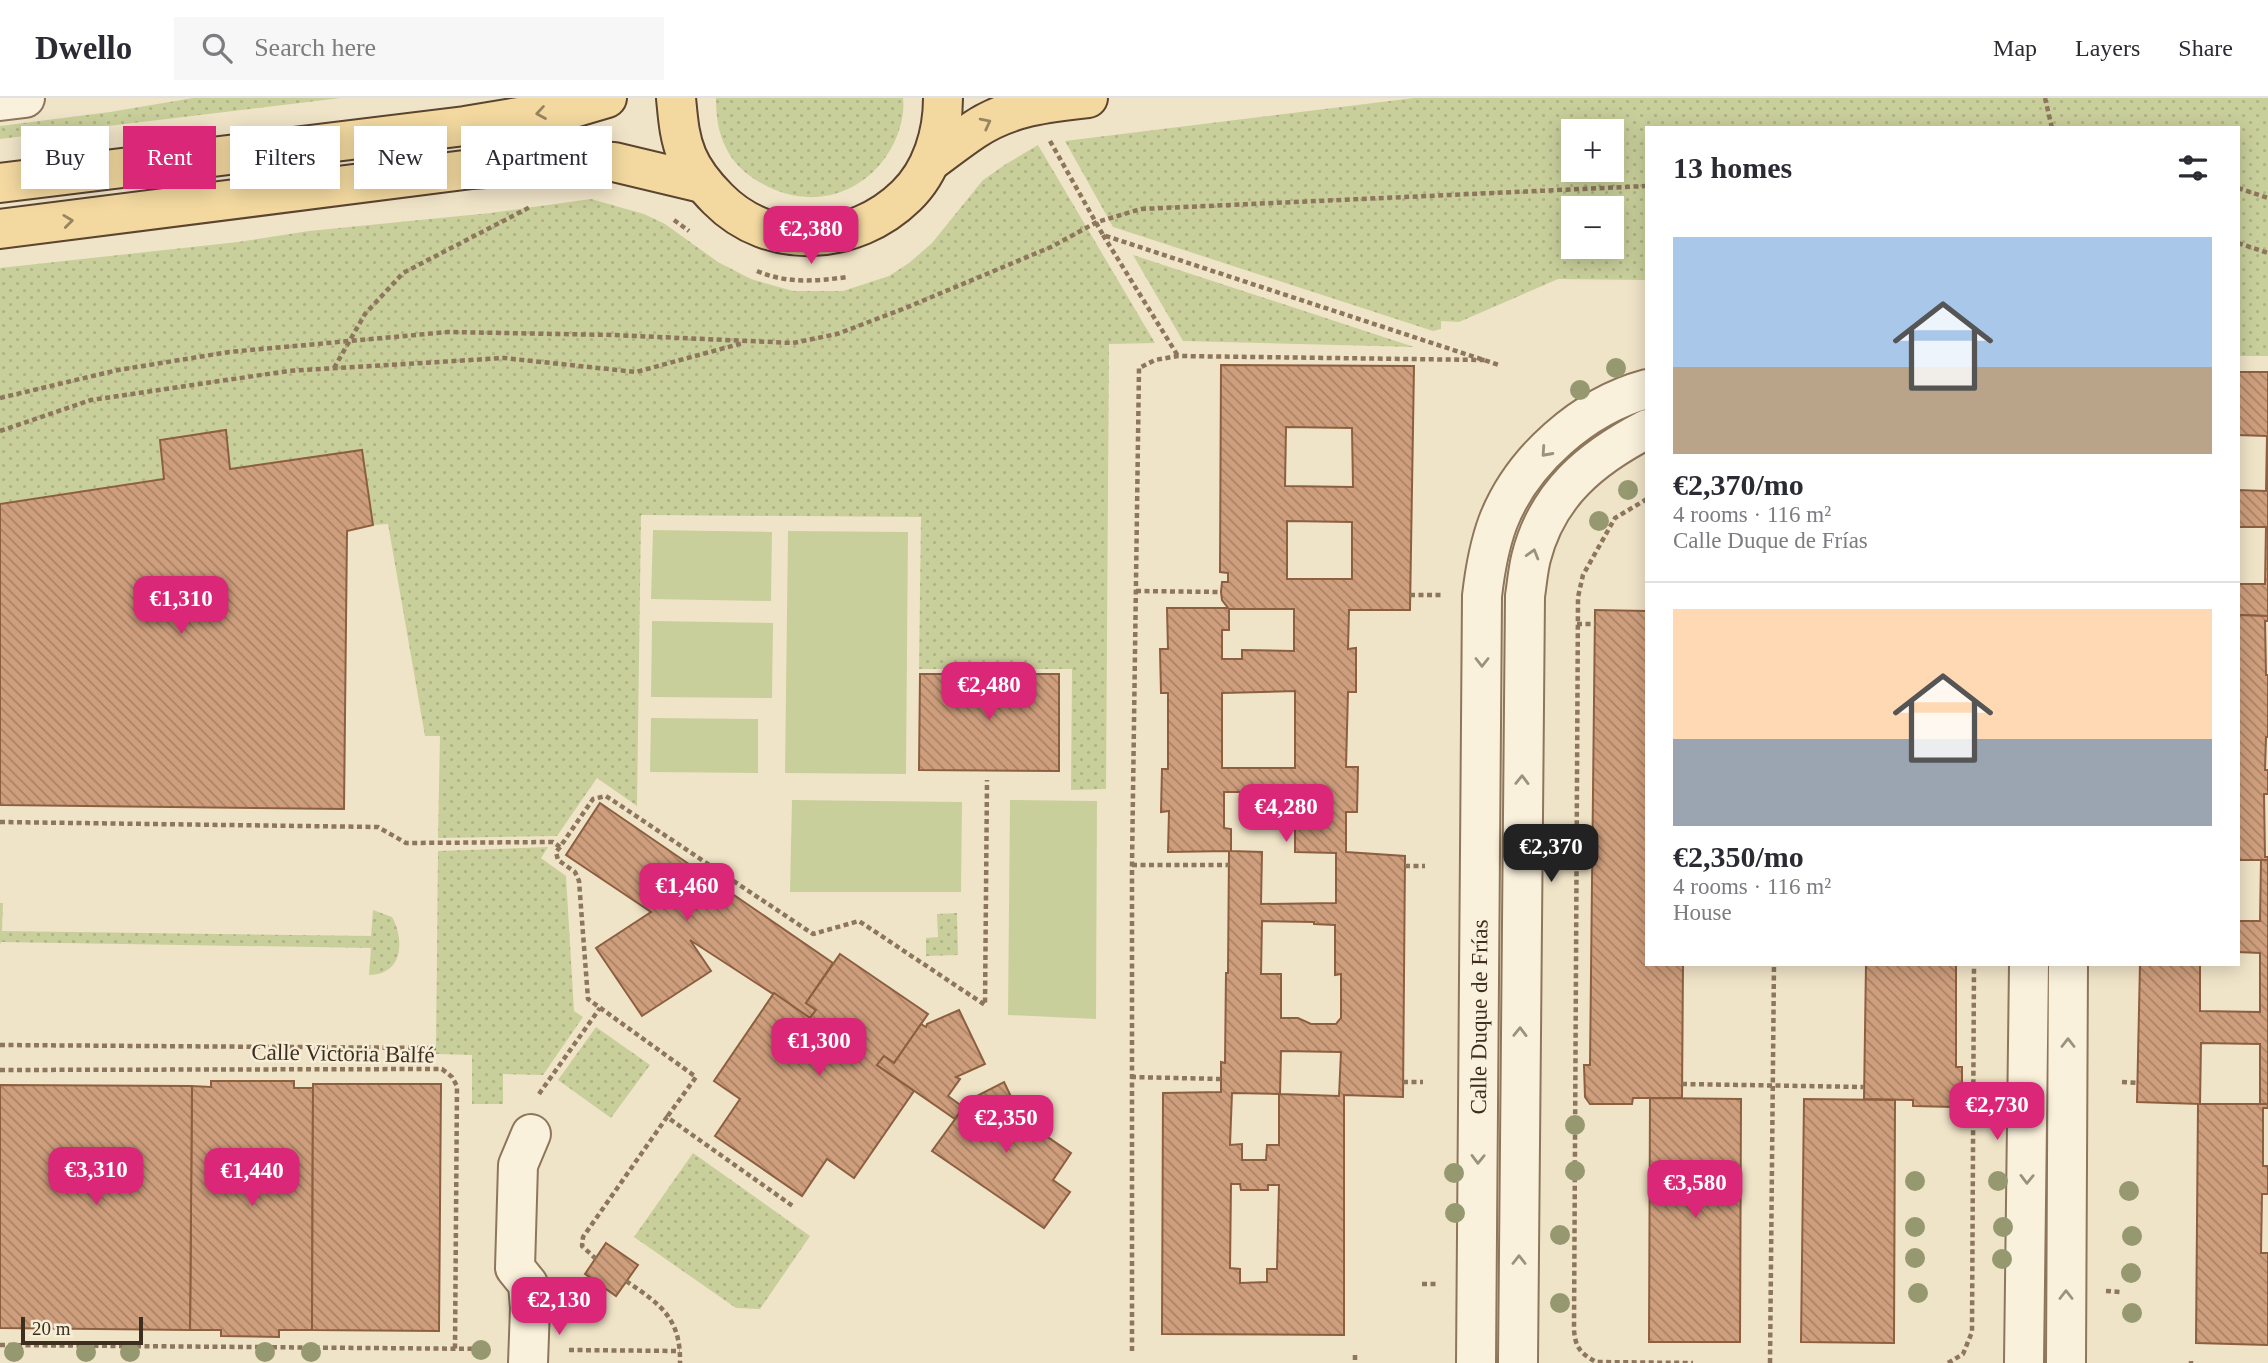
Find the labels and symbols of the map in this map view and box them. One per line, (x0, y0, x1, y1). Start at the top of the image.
one-way arrow (535, 105, 547, 120)
one-way arrow (979, 118, 991, 132)
pin: €2,380 (754, 206, 868, 266)
one-way arrow (62, 213, 74, 228)
one-way arrow (1541, 443, 1554, 456)
one-way arrow (1524, 548, 1539, 560)
pin: €1,310 (124, 576, 238, 636)
one-way arrow (1474, 657, 1490, 668)
pin: €2,480 (932, 662, 1046, 722)
one-way arrow (1514, 775, 1530, 785)
pin: €4,280 (1229, 784, 1343, 844)
pin: €2,370 (1494, 824, 1608, 884)
pin: €1,460 (630, 864, 744, 923)
street label: Calle Duque de Frías (1466, 919, 1492, 1115)
pin: €1,300 (762, 1018, 876, 1078)
one-way arrow (1512, 1027, 1528, 1037)
one-way arrow (2060, 1037, 2076, 1048)
street label: Calle Victoria Balfé (251, 1039, 435, 1068)
pin: €2,730 (1940, 1082, 2054, 1142)
pin: €2,350 (949, 1096, 1063, 1155)
pin: €3,310 (39, 1148, 153, 1207)
pin: €1,440 (195, 1148, 309, 1208)
one-way arrow (1470, 1154, 1486, 1165)
pin: €3,580 (1638, 1160, 1752, 1220)
one-way arrow (2019, 1175, 2035, 1185)
one-way arrow (1511, 1254, 1527, 1265)
pin: €2,130 (502, 1278, 616, 1337)
one-way arrow (2058, 1289, 2074, 1300)
scale bar (21, 1314, 144, 1346)

